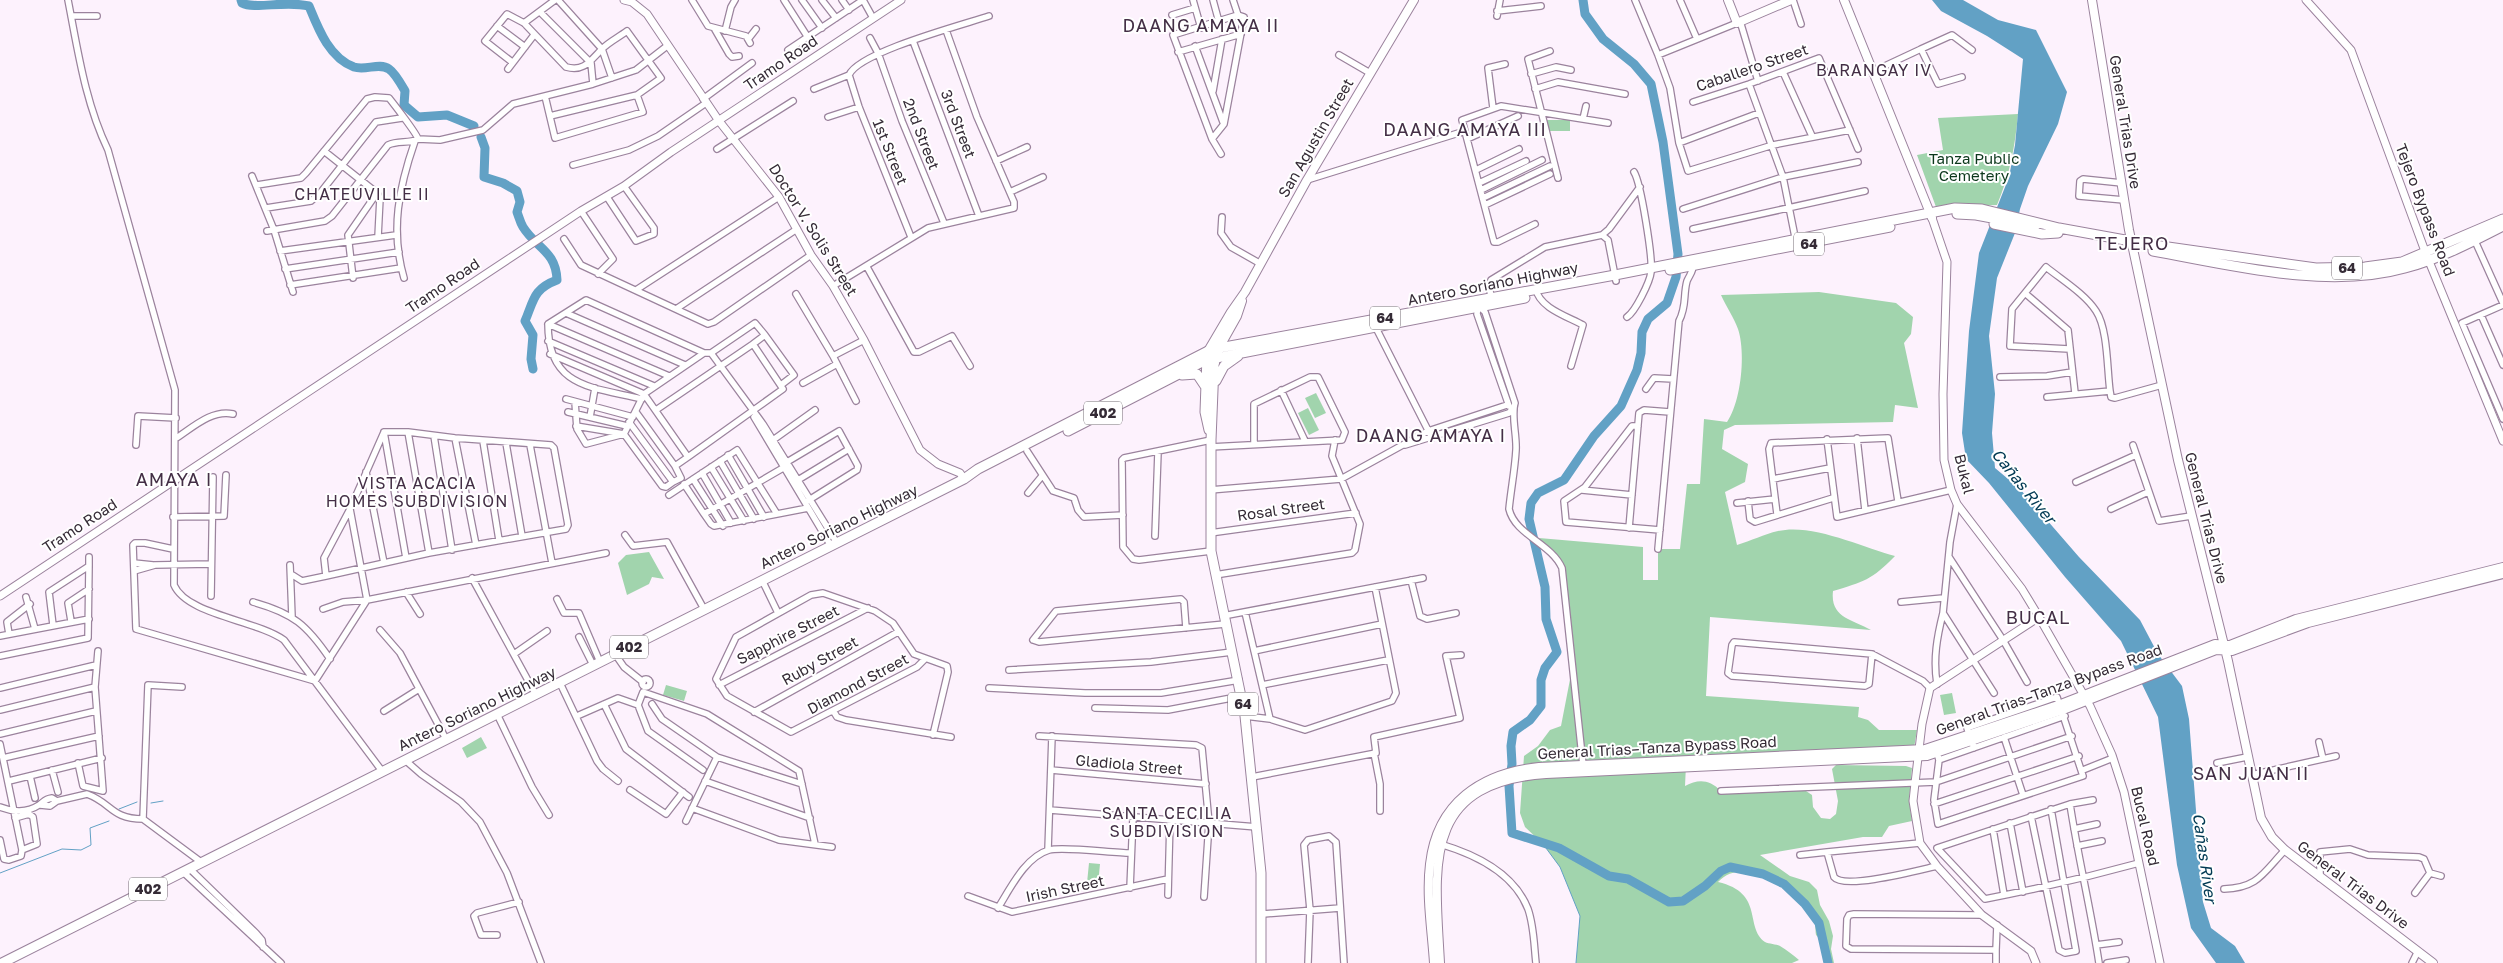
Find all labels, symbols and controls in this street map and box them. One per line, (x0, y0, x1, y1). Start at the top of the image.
district label: DAANG AMAYA II (1123, 14, 1279, 36)
street label: Tramo Road (740, 31, 821, 93)
street label: Caballero Street (1693, 39, 1810, 95)
street label: General Trias Drive (2107, 54, 2145, 190)
district label: BARANGAY IV (1816, 60, 1932, 80)
street label: San Agustin Street (1274, 75, 1357, 200)
street label: 3rd Street (938, 87, 980, 160)
street label: 2nd Street (900, 95, 944, 172)
street label: 1st Street (870, 116, 912, 187)
district label: DAANG AMAYA III (1383, 118, 1547, 140)
street label: Tejero Bypass Road (2392, 141, 2459, 278)
park label: Tanza Public Cemetery (1929, 149, 2019, 184)
street label: Doctor V. Solis Street (766, 160, 862, 299)
district label: CHATEUVILLE II (294, 184, 430, 204)
road number: 64 (1794, 232, 1824, 255)
district label: TEJERO (2095, 232, 2169, 254)
street label: Tramo Road (402, 254, 483, 316)
road number: 64 (2332, 256, 2362, 280)
street label: Antero Soriano Highway (1406, 258, 1580, 308)
road number: 64 (1370, 306, 1400, 330)
road number: 402 (1084, 402, 1122, 424)
district label: DAANG AMAYA I (1356, 424, 1506, 446)
water label: Cañas River (1988, 444, 2062, 530)
street label: General Trias Drive (2182, 450, 2232, 586)
street label: Bukal (1951, 452, 1979, 496)
district label: AMAYA I (136, 468, 212, 490)
district label: VISTA ACACIA HOMES SUBDIVISION (326, 473, 508, 511)
street label: Antero Soriano Highway (757, 480, 921, 572)
street label: Tramo Road (39, 494, 120, 556)
street label: Rosal Street (1236, 494, 1326, 524)
street label: Sapphire Street (733, 601, 842, 668)
district label: BUCAL (2006, 606, 2070, 628)
street label: Ruby Street (778, 632, 861, 688)
road number: 402 (610, 636, 648, 659)
street label: General Trias–Tanza Bypass Road (1933, 640, 2164, 738)
street label: Diamond Street (804, 649, 911, 717)
street label: Antero Soriano Highway (395, 662, 559, 754)
road number: 64 (1228, 692, 1258, 716)
street label: General Trias–Tanza Bypass Road (1537, 732, 1777, 762)
street label: Gladiola Street (1075, 750, 1183, 778)
district label: SAN JUAN II (2193, 762, 2309, 784)
street label: Bucal Road (2128, 784, 2164, 867)
district label: SANTA CECILIA SUBDIVISION (1102, 803, 1232, 841)
water label: Cañas River (2189, 812, 2222, 907)
street label: General Trias Drive (2294, 836, 2413, 932)
street label: Irish Street (1024, 871, 1106, 905)
road number: 402 (129, 878, 167, 901)

